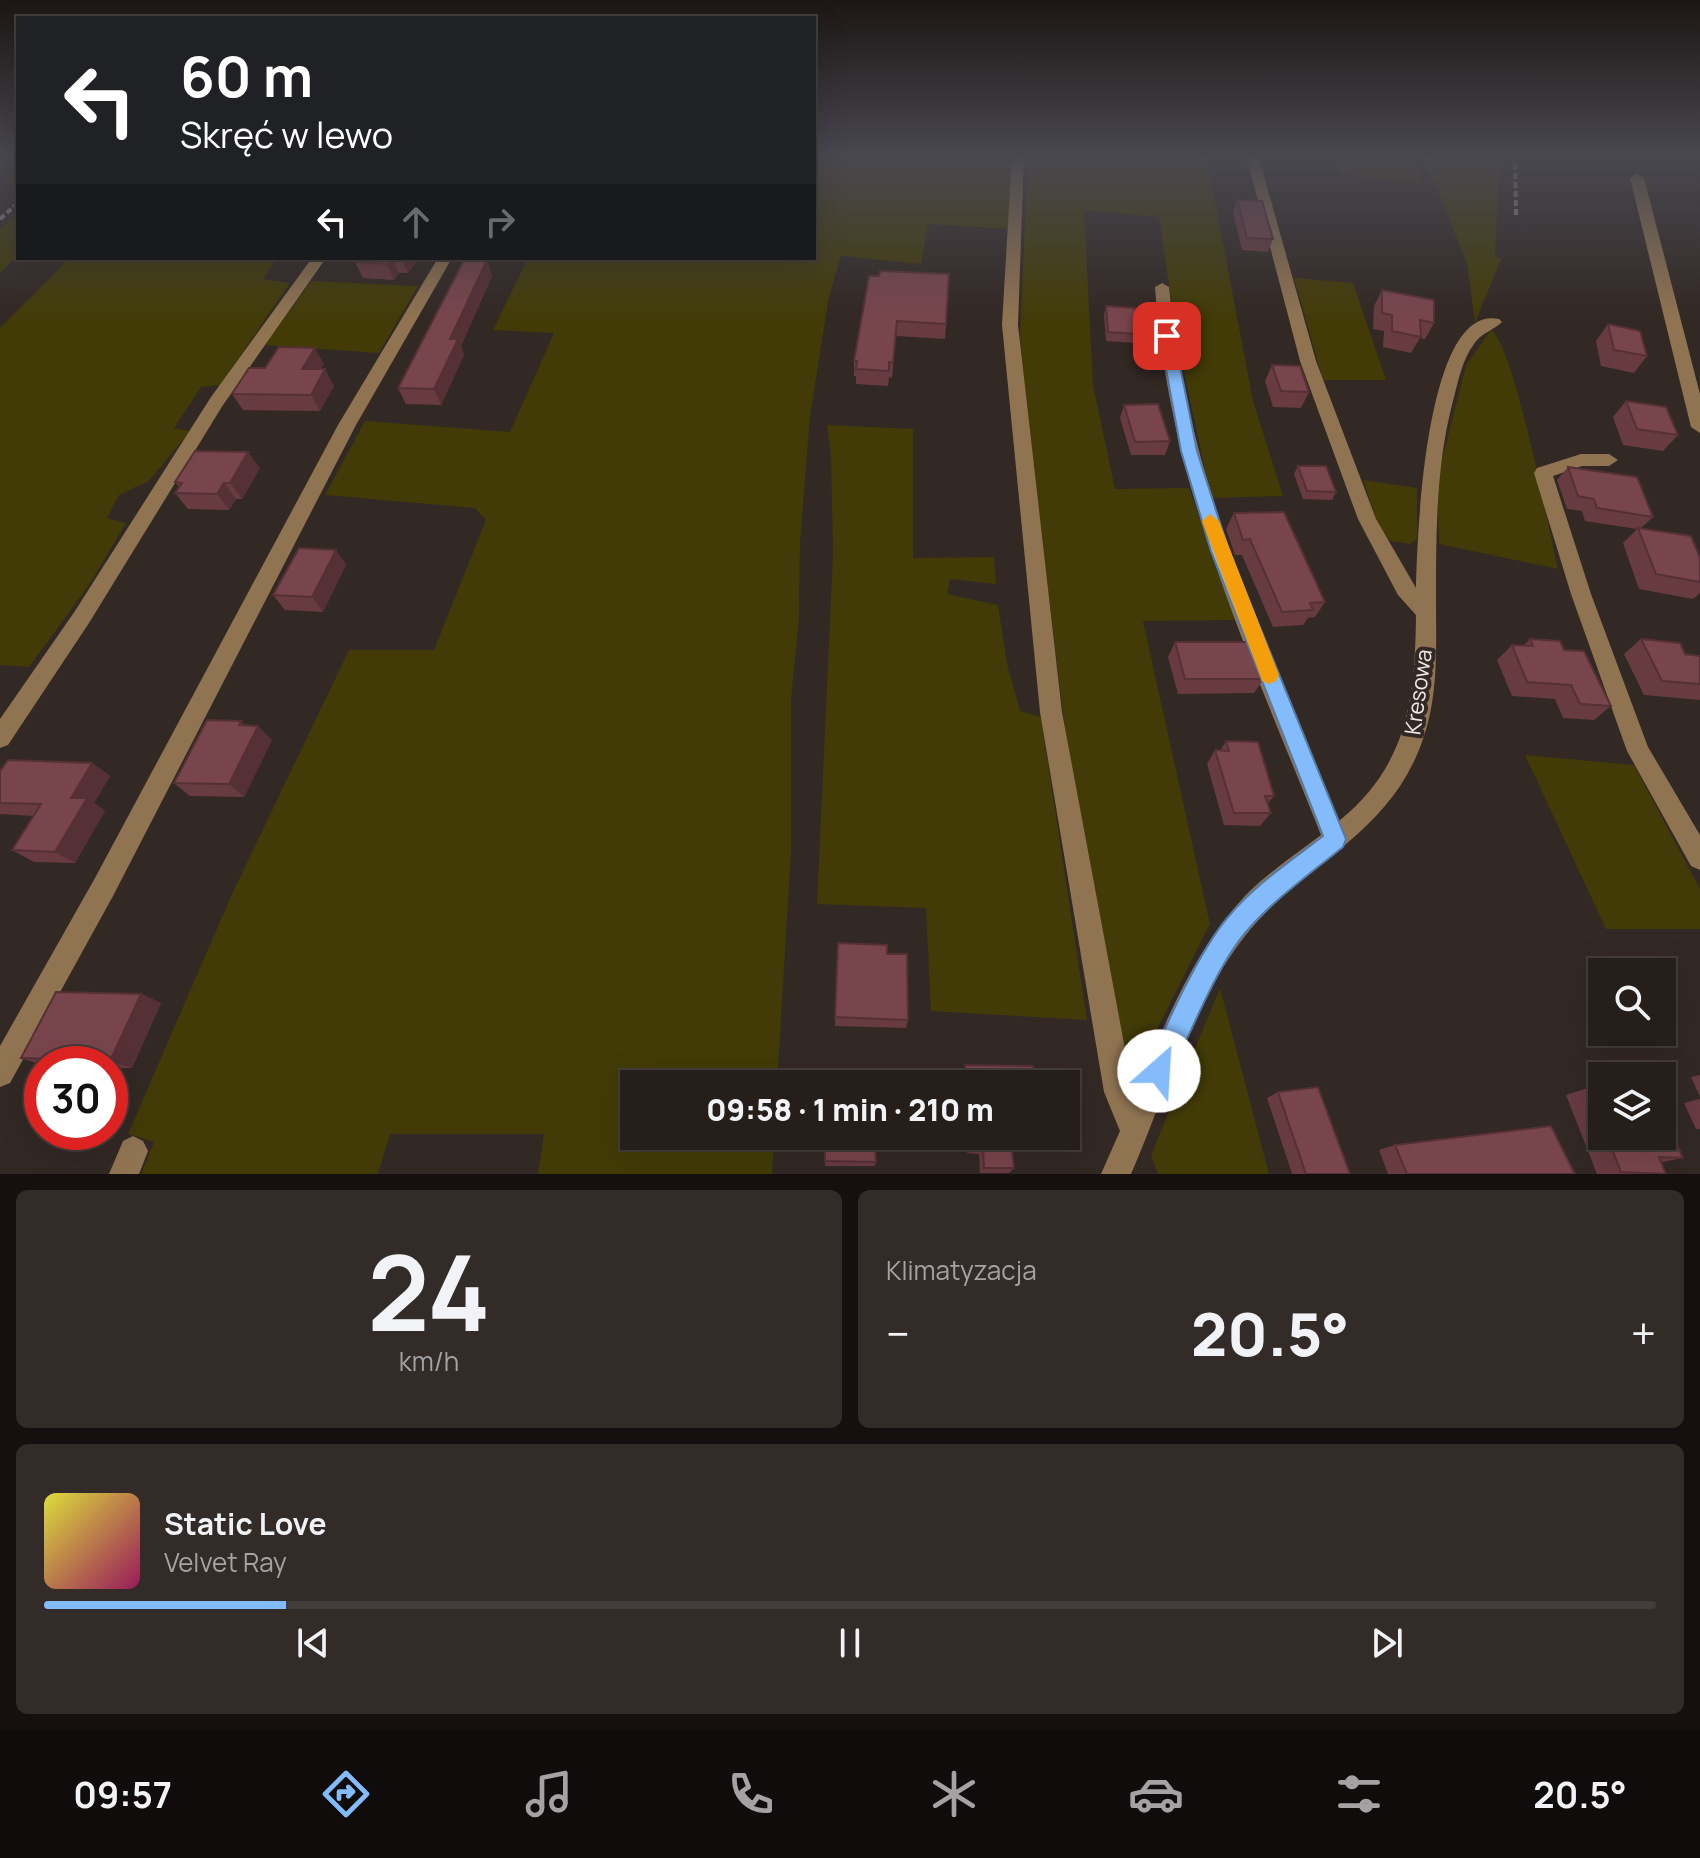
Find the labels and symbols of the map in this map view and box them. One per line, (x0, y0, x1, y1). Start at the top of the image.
pin (1133, 302, 1201, 370)
street label: Kresowa (1397, 647, 1439, 737)
position arrow (1117, 1029, 1201, 1113)
speed limit sign: 30 (24, 1046, 128, 1150)

